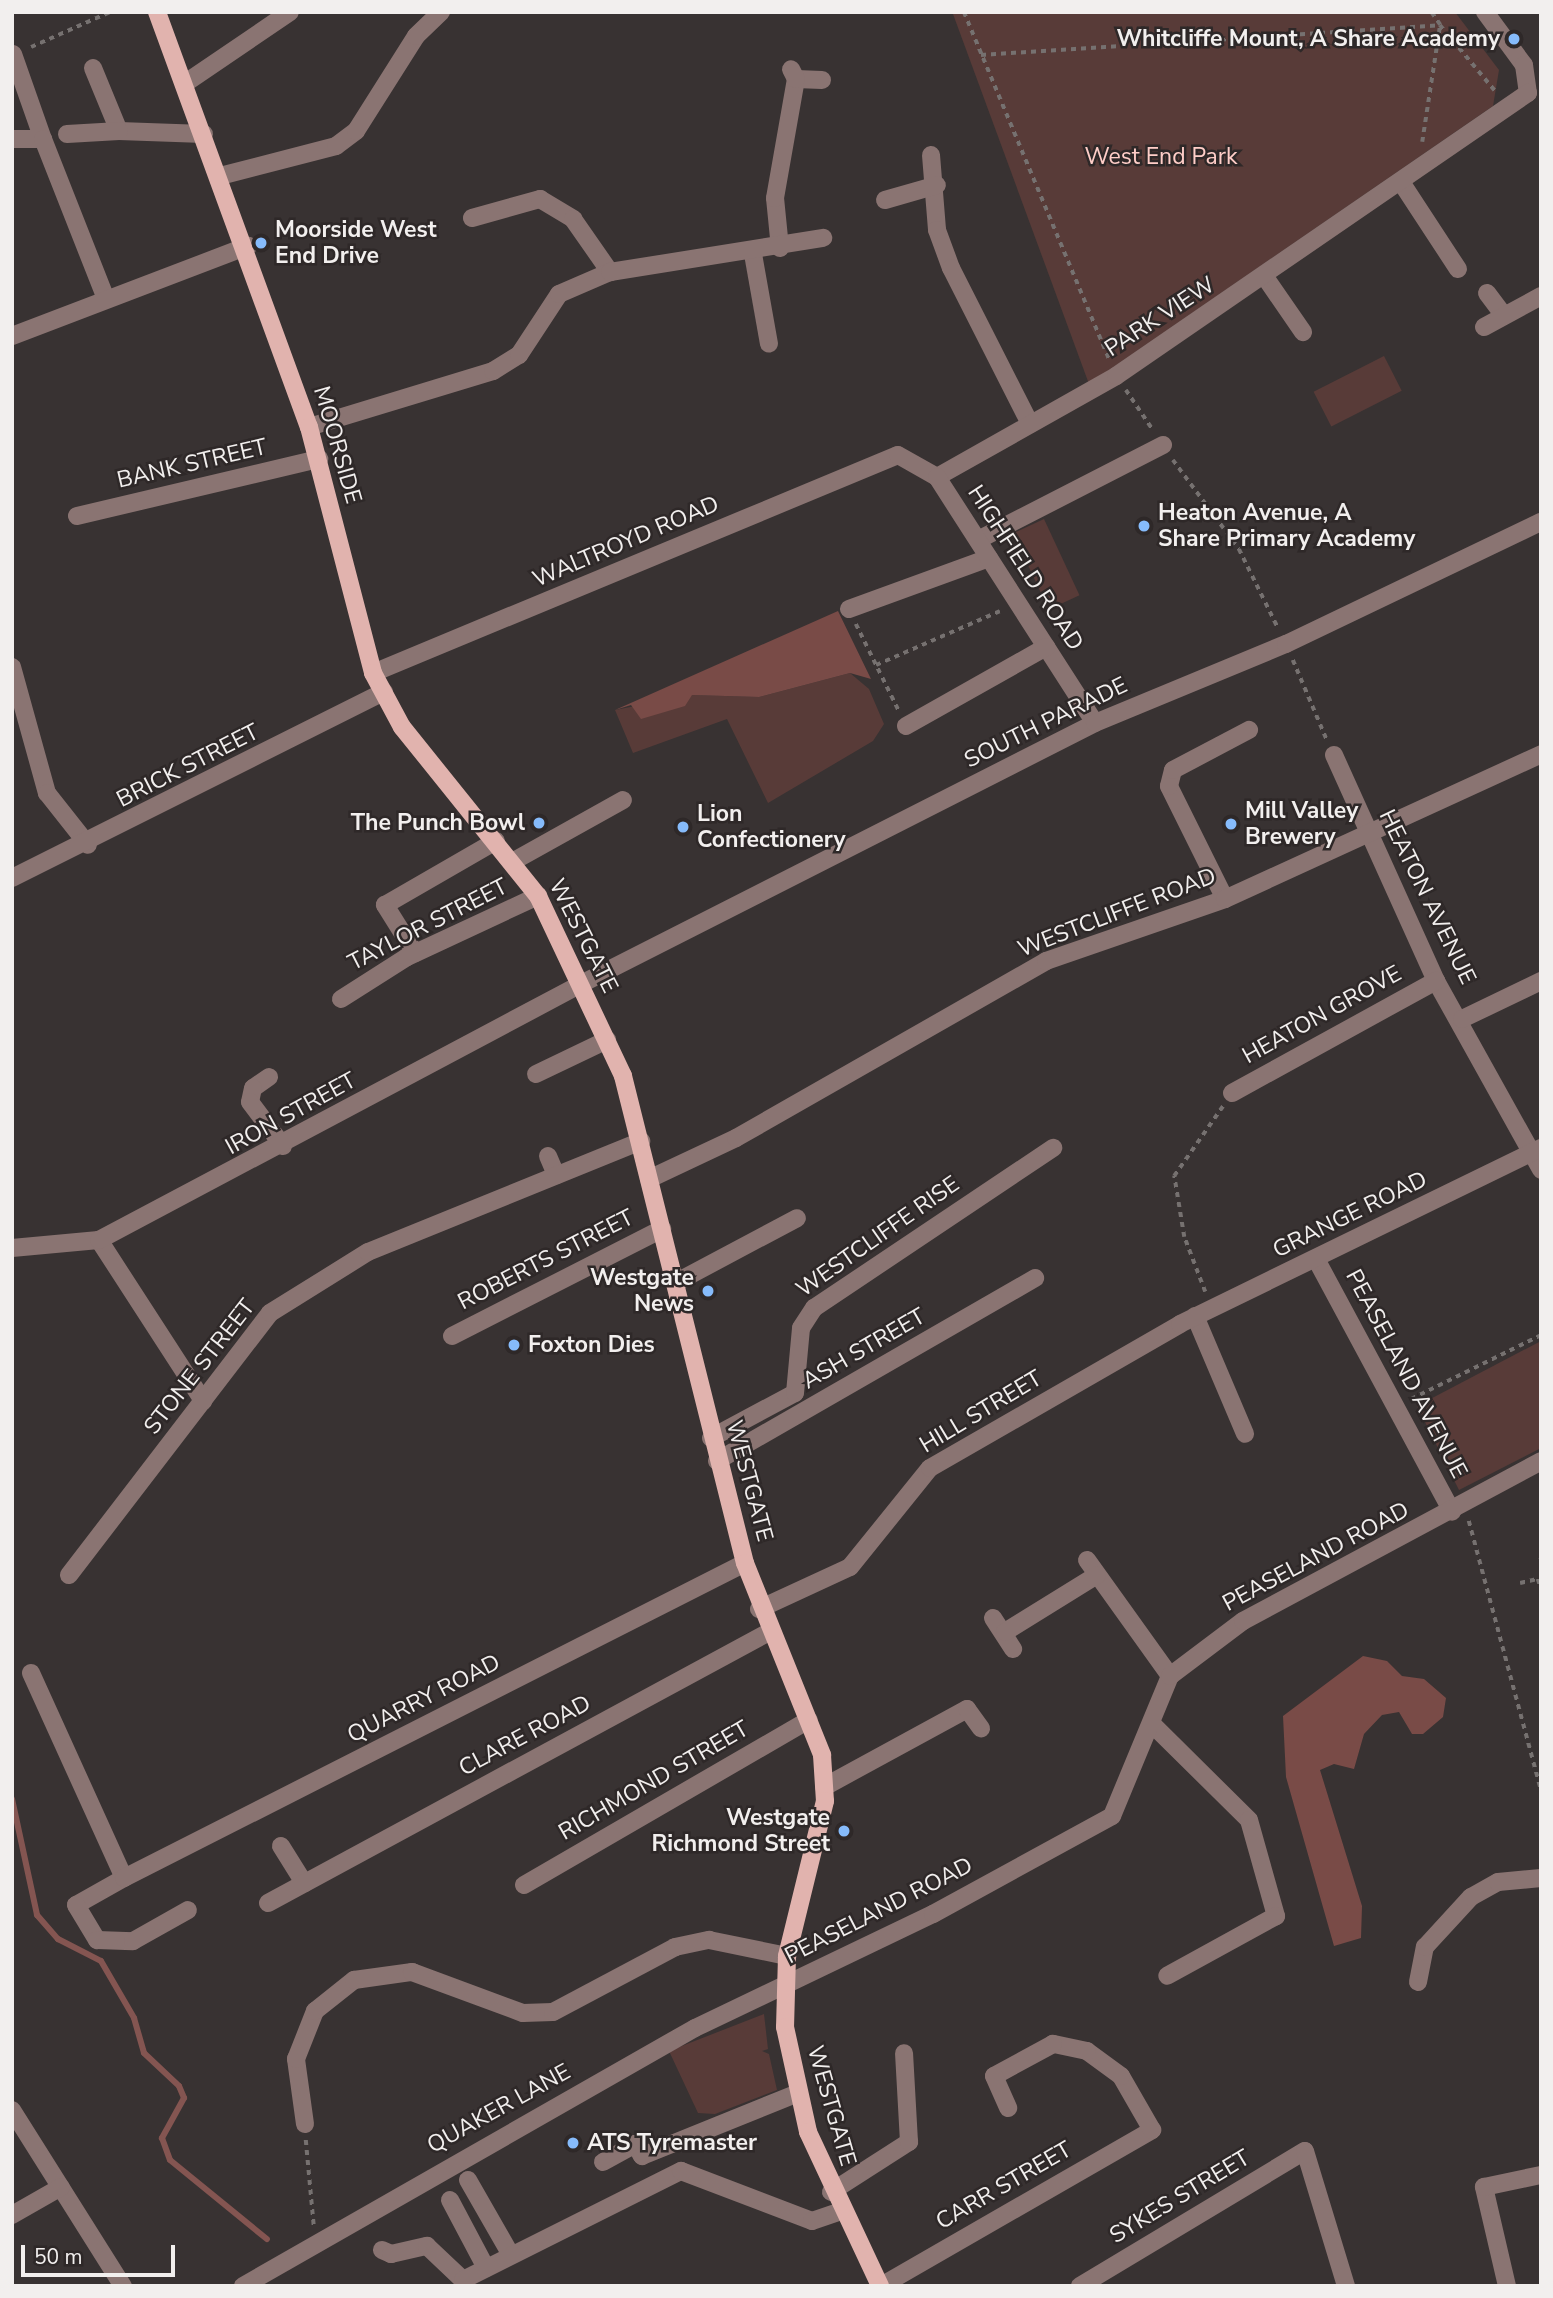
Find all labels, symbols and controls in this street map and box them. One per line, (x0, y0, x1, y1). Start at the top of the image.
place label: Whitcliffe Mount, A Share Academy (1116, 25, 1500, 53)
marker: Whitcliffe Mount, A Share Academy (1506, 31, 1522, 47)
park label: West End Park (1085, 143, 1237, 171)
place label: Moorside West End Drive (275, 216, 436, 270)
marker: Moorside West End Drive (253, 235, 269, 251)
street label: PARK VIEW (1100, 271, 1220, 363)
street label: MOORSIDE (307, 383, 367, 507)
street label: BANK STREET (114, 433, 270, 495)
street label: HIGHFIELD ROAD (961, 480, 1089, 656)
street label: WALTROYD ROAD (529, 490, 723, 594)
place label: Heaton Avenue, A Share Primary Academy (1158, 499, 1415, 553)
marker: Heaton Avenue, A Share Primary Academy (1136, 518, 1152, 534)
street label: SOUTH PARADE (960, 672, 1132, 774)
street label: BRICK STREET (112, 718, 264, 814)
place label: Mill Valley Brewery (1245, 797, 1358, 851)
place label: Lion Confectionery (697, 800, 846, 854)
street label: HEATON AVENUE (1373, 805, 1481, 989)
place label: The Punch Bowl (351, 809, 525, 837)
marker: The Punch Bowl (531, 815, 547, 831)
marker: Mill Valley Brewery (1223, 816, 1239, 832)
marker: Lion Confectionery (675, 819, 691, 835)
street label: WESTCLIFFE ROAD (1014, 862, 1220, 964)
street label: TAYLOR STREET (344, 873, 512, 977)
street label: WESTGATE (543, 874, 623, 998)
street label: HEATON GROVE (1238, 960, 1406, 1070)
street label: IRON STREET (221, 1067, 361, 1161)
street label: GRANGE ROAD (1268, 1166, 1432, 1264)
street label: WESTCLIFFE RISE (791, 1171, 965, 1303)
street label: ROBERTS STREET (454, 1204, 638, 1316)
place label: Westgate News (590, 1264, 694, 1318)
street label: PEASELAND AVENUE (1339, 1265, 1473, 1483)
marker: Westgate News (700, 1283, 716, 1299)
street label: STONE STREET (139, 1294, 261, 1440)
street label: ASH STREET (798, 1303, 930, 1395)
place label: Foxton Dies (528, 1331, 655, 1359)
marker: Foxton Dies (506, 1337, 522, 1353)
street label: HILL STREET (915, 1365, 1047, 1459)
street label: WESTGATE (720, 1417, 778, 1545)
street label: PEASELAND ROAD (1218, 1496, 1414, 1618)
street label: QUARRY ROAD (343, 1649, 505, 1749)
street label: CLARE ROAD (454, 1690, 596, 1782)
street label: RICHMOND STREET (554, 1715, 754, 1847)
place label: Westgate Richmond Street (651, 1804, 830, 1858)
marker: Westgate Richmond Street (836, 1823, 852, 1839)
street label: PEASELAND ROAD (780, 1852, 978, 1970)
street label: WESTGATE (801, 2043, 861, 2169)
street label: QUAKER LANE (423, 2058, 575, 2160)
place label: ATS Tyremaster (587, 2129, 757, 2157)
marker: ATS Tyremaster (565, 2135, 581, 2151)
street label: CARR STREET (931, 2136, 1077, 2236)
street label: SYKES STREET (1105, 2144, 1255, 2250)
scale bar (24, 2232, 178, 2276)
text: 50 m (34, 2243, 83, 2271)

